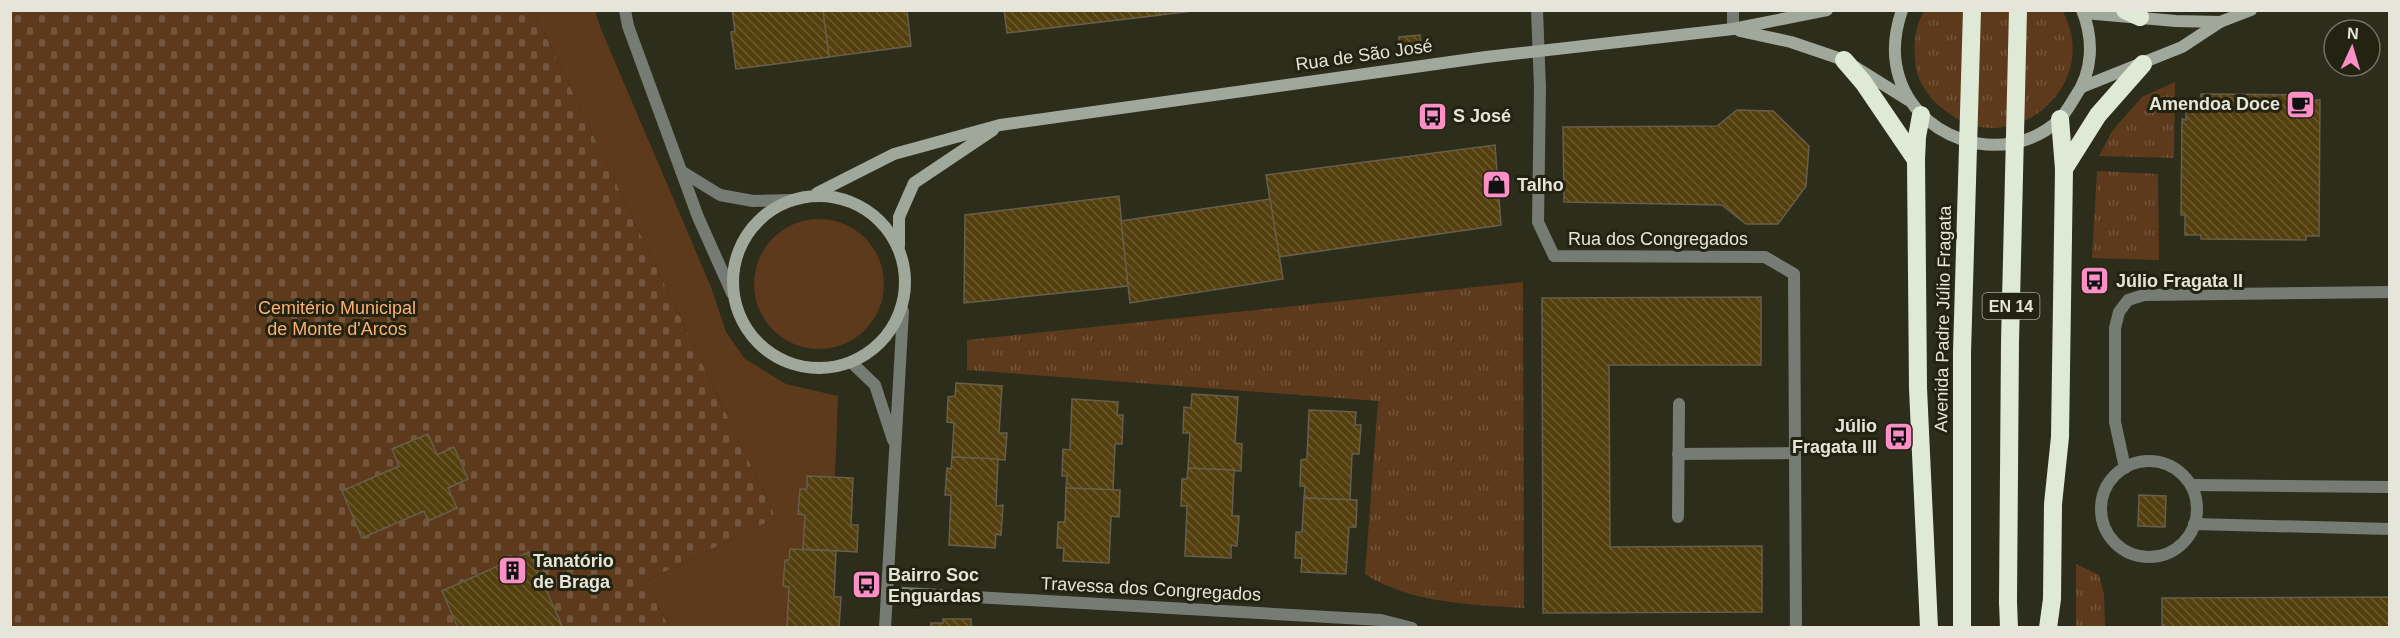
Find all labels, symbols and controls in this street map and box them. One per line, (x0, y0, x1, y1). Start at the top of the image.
north arrow (2322, 18, 2382, 78)
text: N (2347, 25, 2359, 42)
street label: Rua de São José (1294, 35, 1434, 75)
cafe icon: Amendoa Doce (2285, 88, 2317, 120)
place label: Amendoa Doce (2149, 94, 2280, 114)
bus stop icon: S José (1416, 100, 1448, 132)
place label: S José (1453, 106, 1511, 126)
shop icon: Talho (1480, 169, 1512, 201)
place label: Talho (1517, 175, 1564, 195)
street label: Avenida Padre Júlio Fragata (1931, 204, 1955, 433)
street label: Rua dos Congregados (1568, 229, 1748, 249)
bus stop icon: Júlio Fragata II (2079, 265, 2111, 297)
place label: Júlio Fragata II (2116, 271, 2243, 291)
road number: EN 14 (1982, 293, 2040, 319)
park label: Cemitério Municipal de Monte d'Arcos (258, 298, 416, 339)
place label: Júlio Fragata III (1792, 416, 1877, 457)
bus stop icon: Júlio Fragata III (1882, 420, 1914, 452)
place label: Tanatório de Braga (533, 551, 614, 592)
building icon: Tanatório de Braga (496, 555, 528, 587)
place label: Bairro Soc Enguardas (888, 565, 981, 606)
bus stop icon: Bairro Soc Enguardas (851, 569, 883, 601)
street label: Travessa dos Congregados (1040, 573, 1262, 605)

